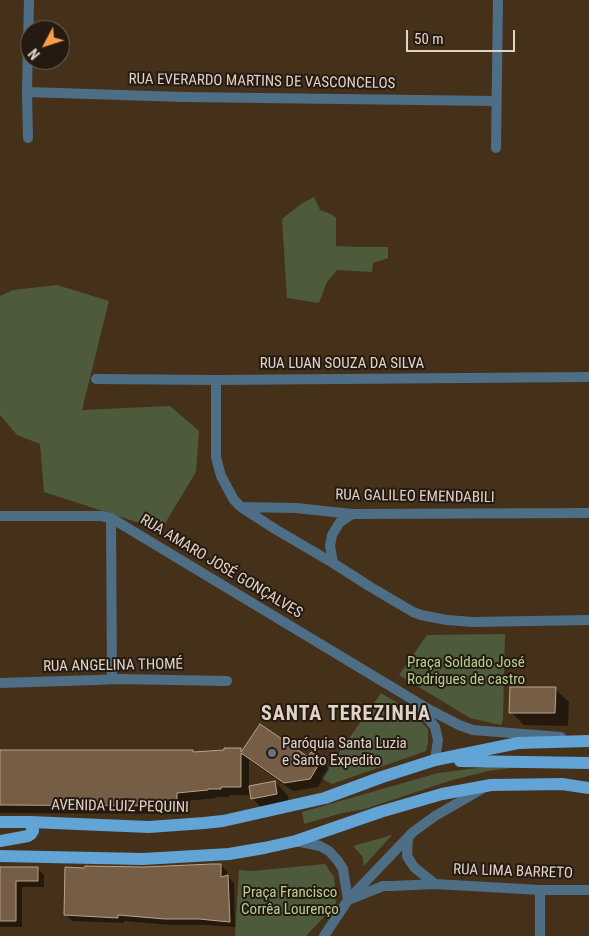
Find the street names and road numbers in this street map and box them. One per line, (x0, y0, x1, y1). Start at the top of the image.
street label: RUA EVERARDO MARTINS DE VASCONCELOS (128, 71, 396, 93)
street label: RUA LUAN SOUZA DA SILVA (260, 355, 424, 373)
street label: RUA GALILEO EMENDABILI (335, 487, 495, 507)
street label: RUA AMARO JOSÉ GONÇALVES (137, 511, 305, 623)
street label: RUA ANGELINA THOMÉ (43, 656, 183, 676)
street label: AVENIDA LUIZ PEQUINI (51, 797, 189, 817)
street label: RUA LIMA BARRETO (453, 861, 573, 883)

